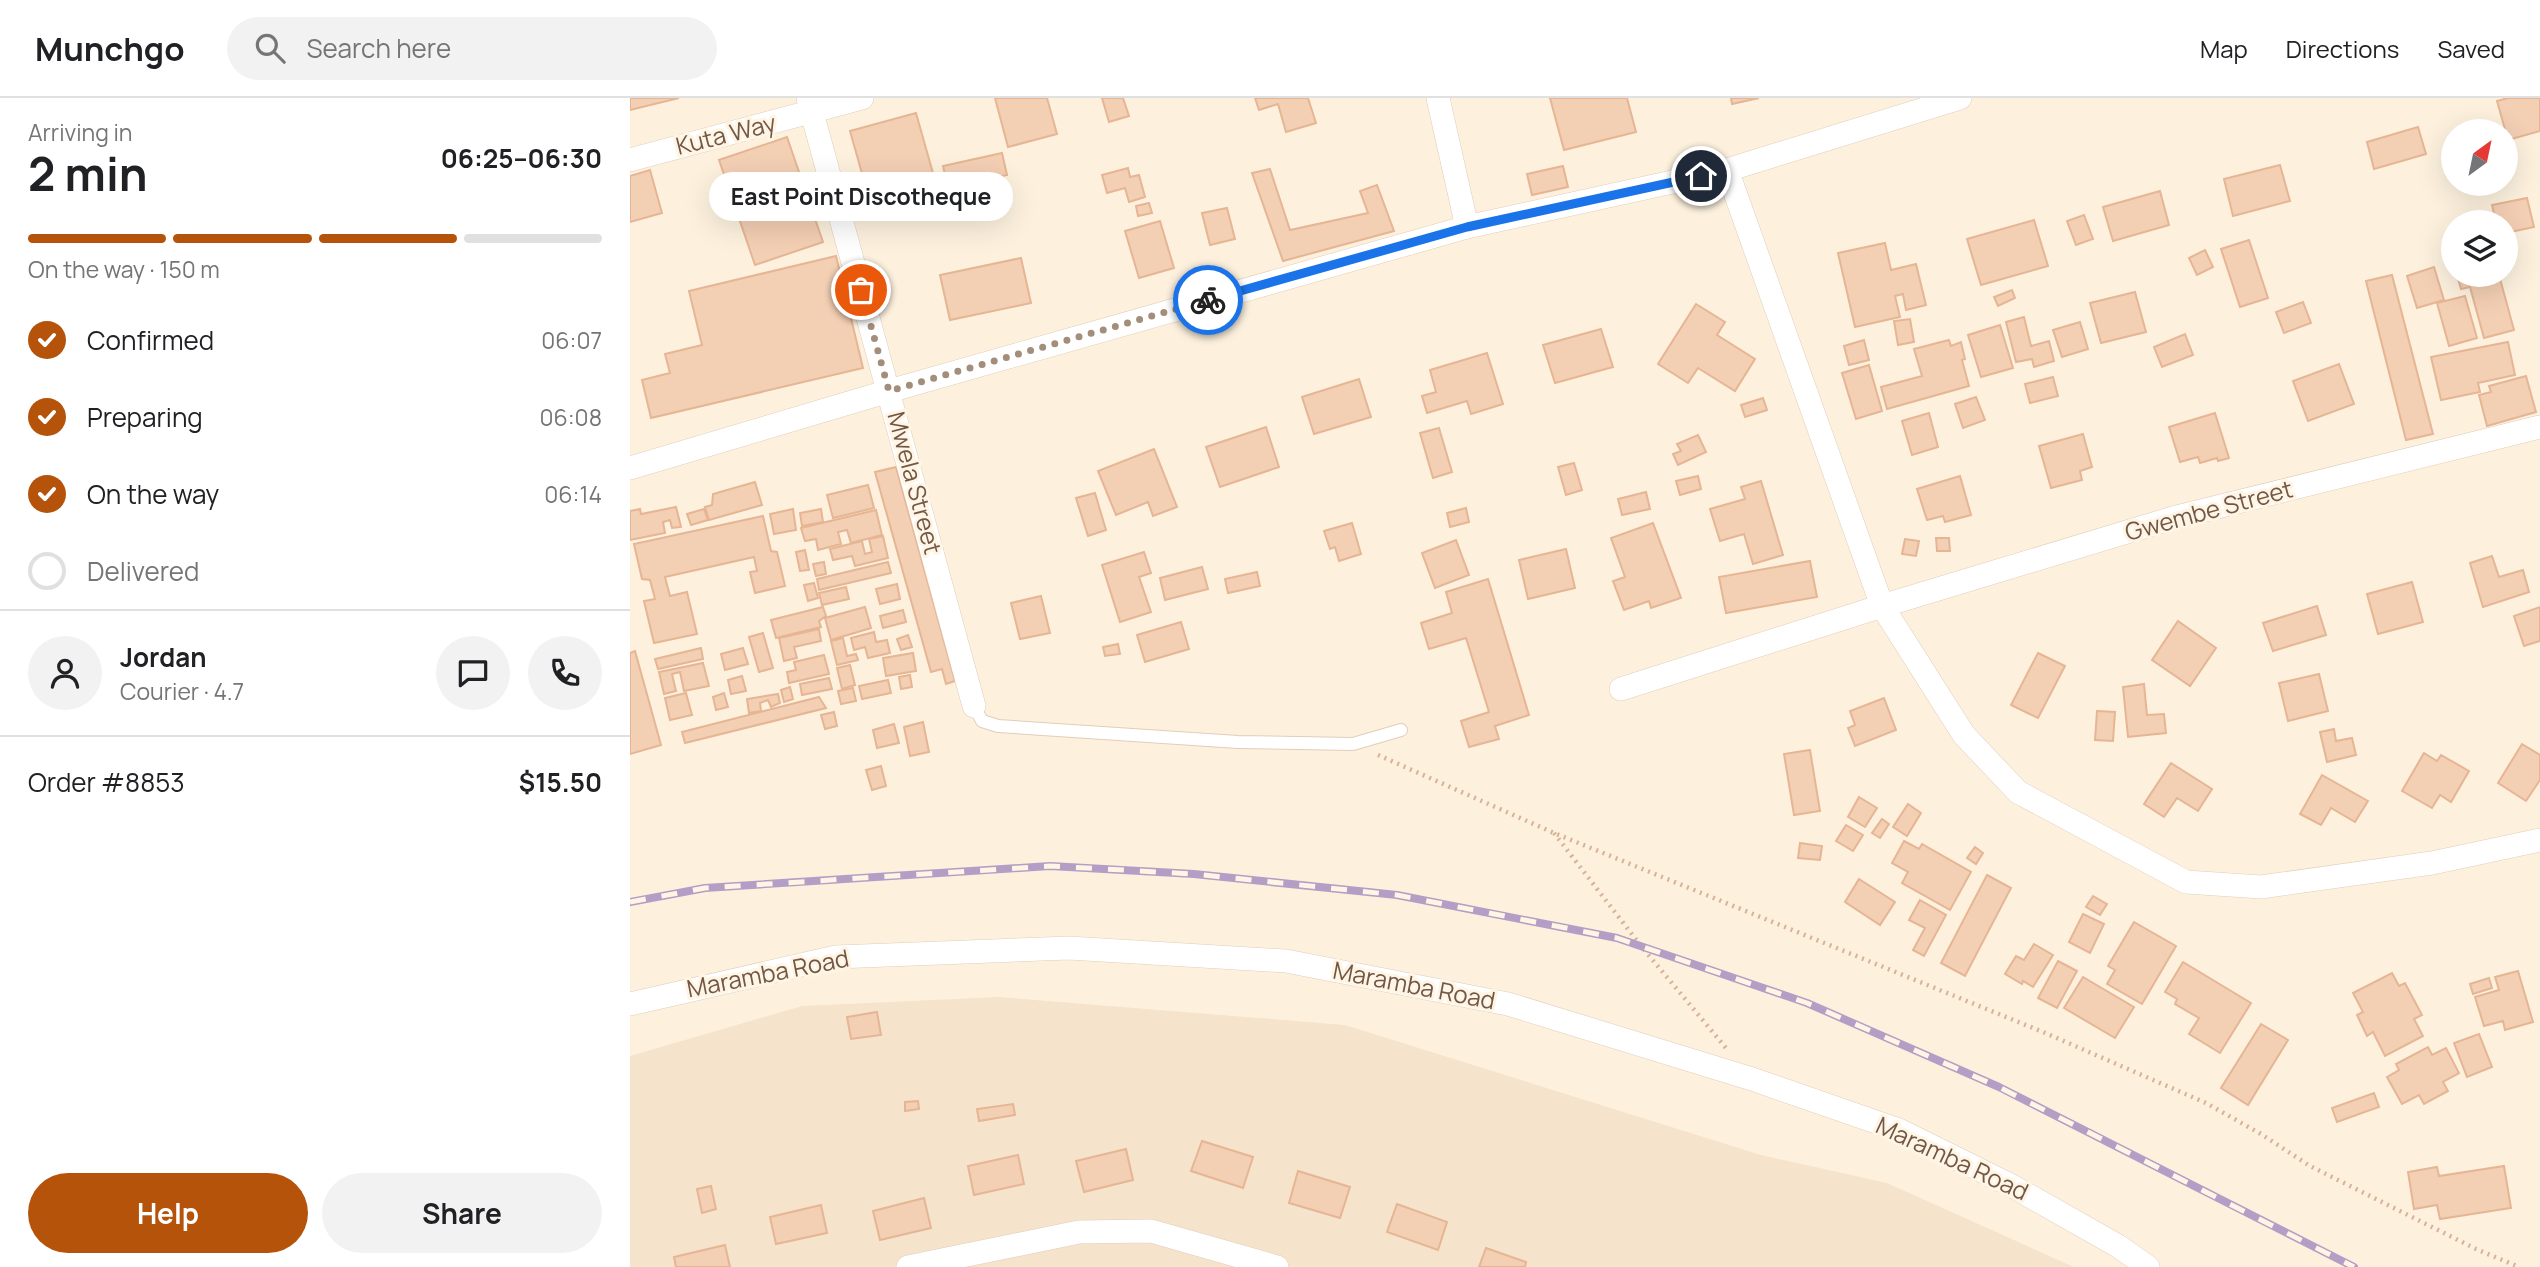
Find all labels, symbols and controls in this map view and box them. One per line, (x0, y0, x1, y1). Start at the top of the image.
search box (227, 17, 717, 80)
text: Munchgo (35, 26, 185, 71)
icon: search (251, 29, 289, 67)
text: Search here (307, 30, 451, 66)
text: Map (2200, 32, 2248, 65)
text: Directions (2286, 32, 2399, 65)
text: Saved (2437, 32, 2505, 65)
street label: Kuta Way (672, 105, 779, 162)
text: Arriving in (28, 116, 133, 148)
north arrow (2441, 119, 2518, 196)
map controls (2441, 119, 2518, 287)
text: 06:25–06:30 (441, 140, 602, 176)
text: 2 min (28, 142, 148, 205)
pin (1671, 146, 1731, 206)
icon: home (1682, 157, 1720, 195)
callout: East Point Discotheque (709, 171, 1013, 220)
text: East Point Discotheque (731, 180, 991, 212)
button: layers (2441, 210, 2518, 287)
text: On the way · 150 m (28, 253, 220, 285)
pin (831, 260, 891, 320)
courier (1173, 265, 1243, 335)
icon: bag (842, 271, 880, 309)
icon: bike (1189, 281, 1227, 319)
icon: check (28, 321, 66, 359)
text: Confirmed (87, 322, 214, 358)
text: 06:07 (541, 324, 602, 356)
icon: check (28, 398, 66, 436)
text: Preparing (87, 399, 203, 435)
text: 06:08 (539, 401, 602, 433)
street label: Mwela Street (881, 408, 950, 558)
street label: Gwembe Street (2121, 471, 2296, 548)
icon: check (28, 475, 66, 513)
text: On the way (87, 476, 219, 512)
text: 06:14 (544, 478, 602, 510)
text: Delivered (87, 553, 199, 589)
button: person (28, 636, 102, 710)
button: chat (436, 636, 510, 710)
button: phone (528, 636, 602, 710)
text: Jordan (120, 639, 206, 675)
text: Courier · 4.7 (120, 675, 244, 707)
text: Order #8853 (28, 764, 185, 800)
text: $15.50 (519, 764, 602, 800)
street label: Maramba Road (684, 941, 852, 1004)
street label: Maramba Road (1330, 953, 1498, 1016)
street label: Maramba Road (1871, 1108, 2034, 1207)
button: Help (28, 1173, 308, 1253)
button: Share (322, 1173, 602, 1253)

